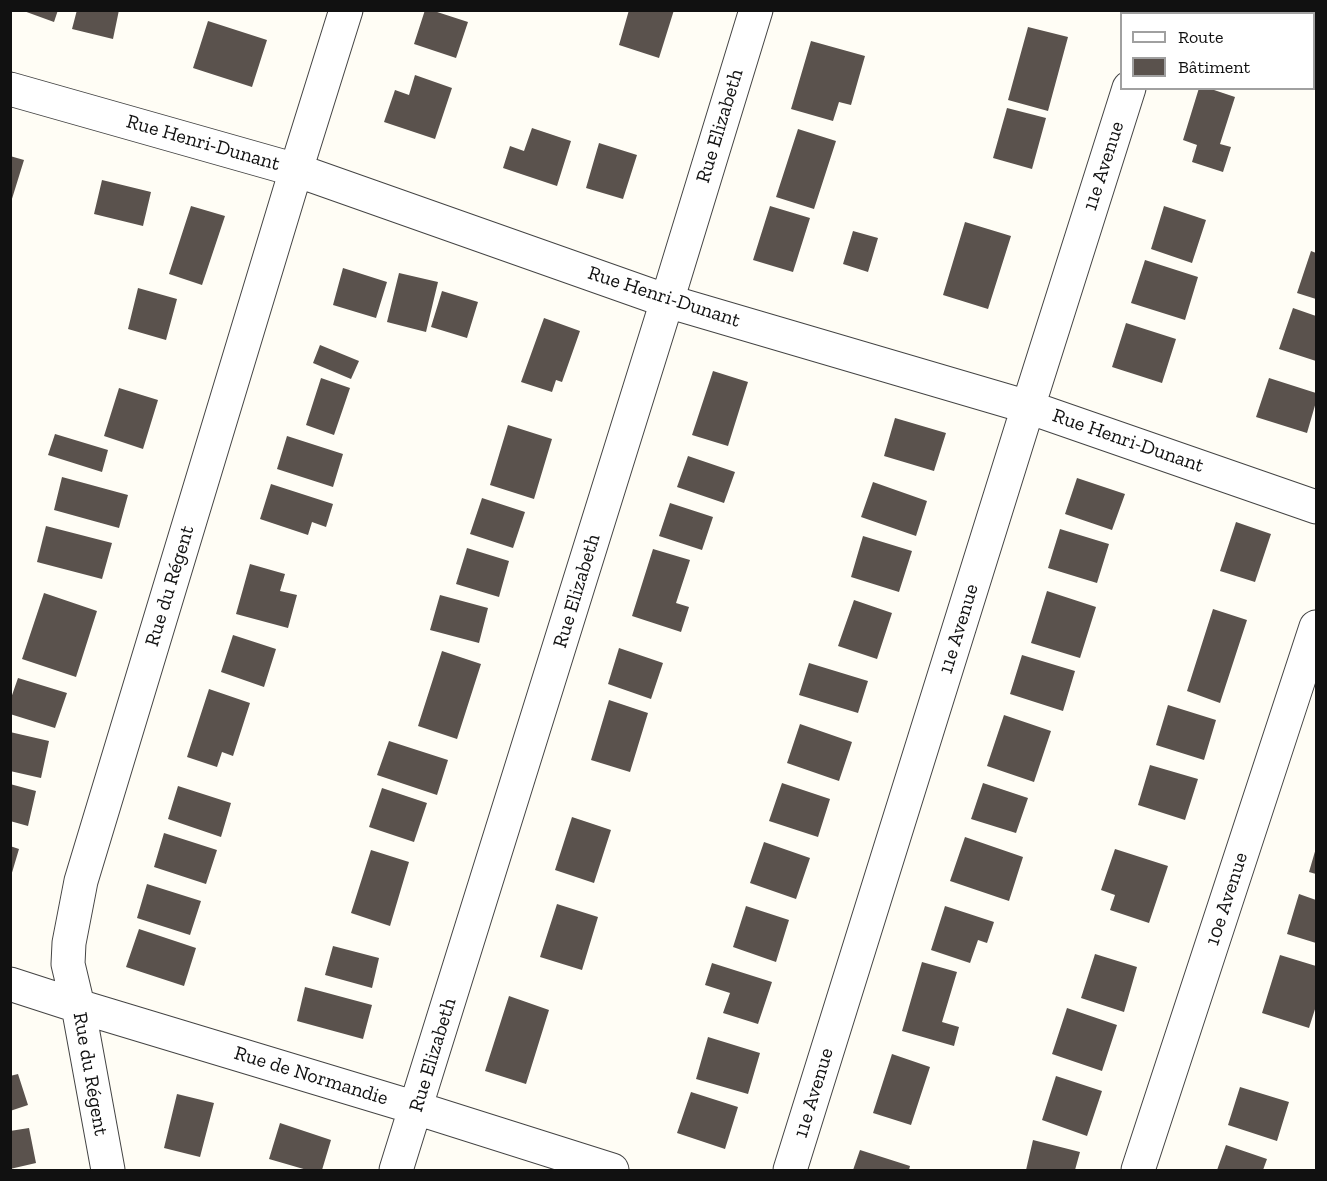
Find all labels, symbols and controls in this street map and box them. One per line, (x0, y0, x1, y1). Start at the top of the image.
legend (1120, 12, 1315, 90)
text: Route (1178, 26, 1223, 48)
text: Bâtiment (1178, 56, 1250, 78)
street label: Rue Elizabeth (691, 66, 749, 186)
street label: Rue Henri-Dunant (124, 110, 282, 176)
street label: 11e Avenue (1078, 118, 1130, 214)
street label: Rue Henri-Dunant (585, 261, 743, 333)
street label: Rue Henri-Dunant (1049, 404, 1207, 478)
street label: Rue du Régent (140, 523, 200, 649)
street label: Rue Elizabeth (548, 531, 606, 651)
street label: 11e Avenue (934, 581, 984, 677)
street label: 10e Avenue (1201, 849, 1253, 949)
street label: Rue Elizabeth (404, 995, 462, 1115)
street label: Rue du Régent (67, 1010, 113, 1138)
street label: Rue de Normandie (231, 1041, 391, 1111)
street label: 11e Avenue (789, 1045, 839, 1141)

